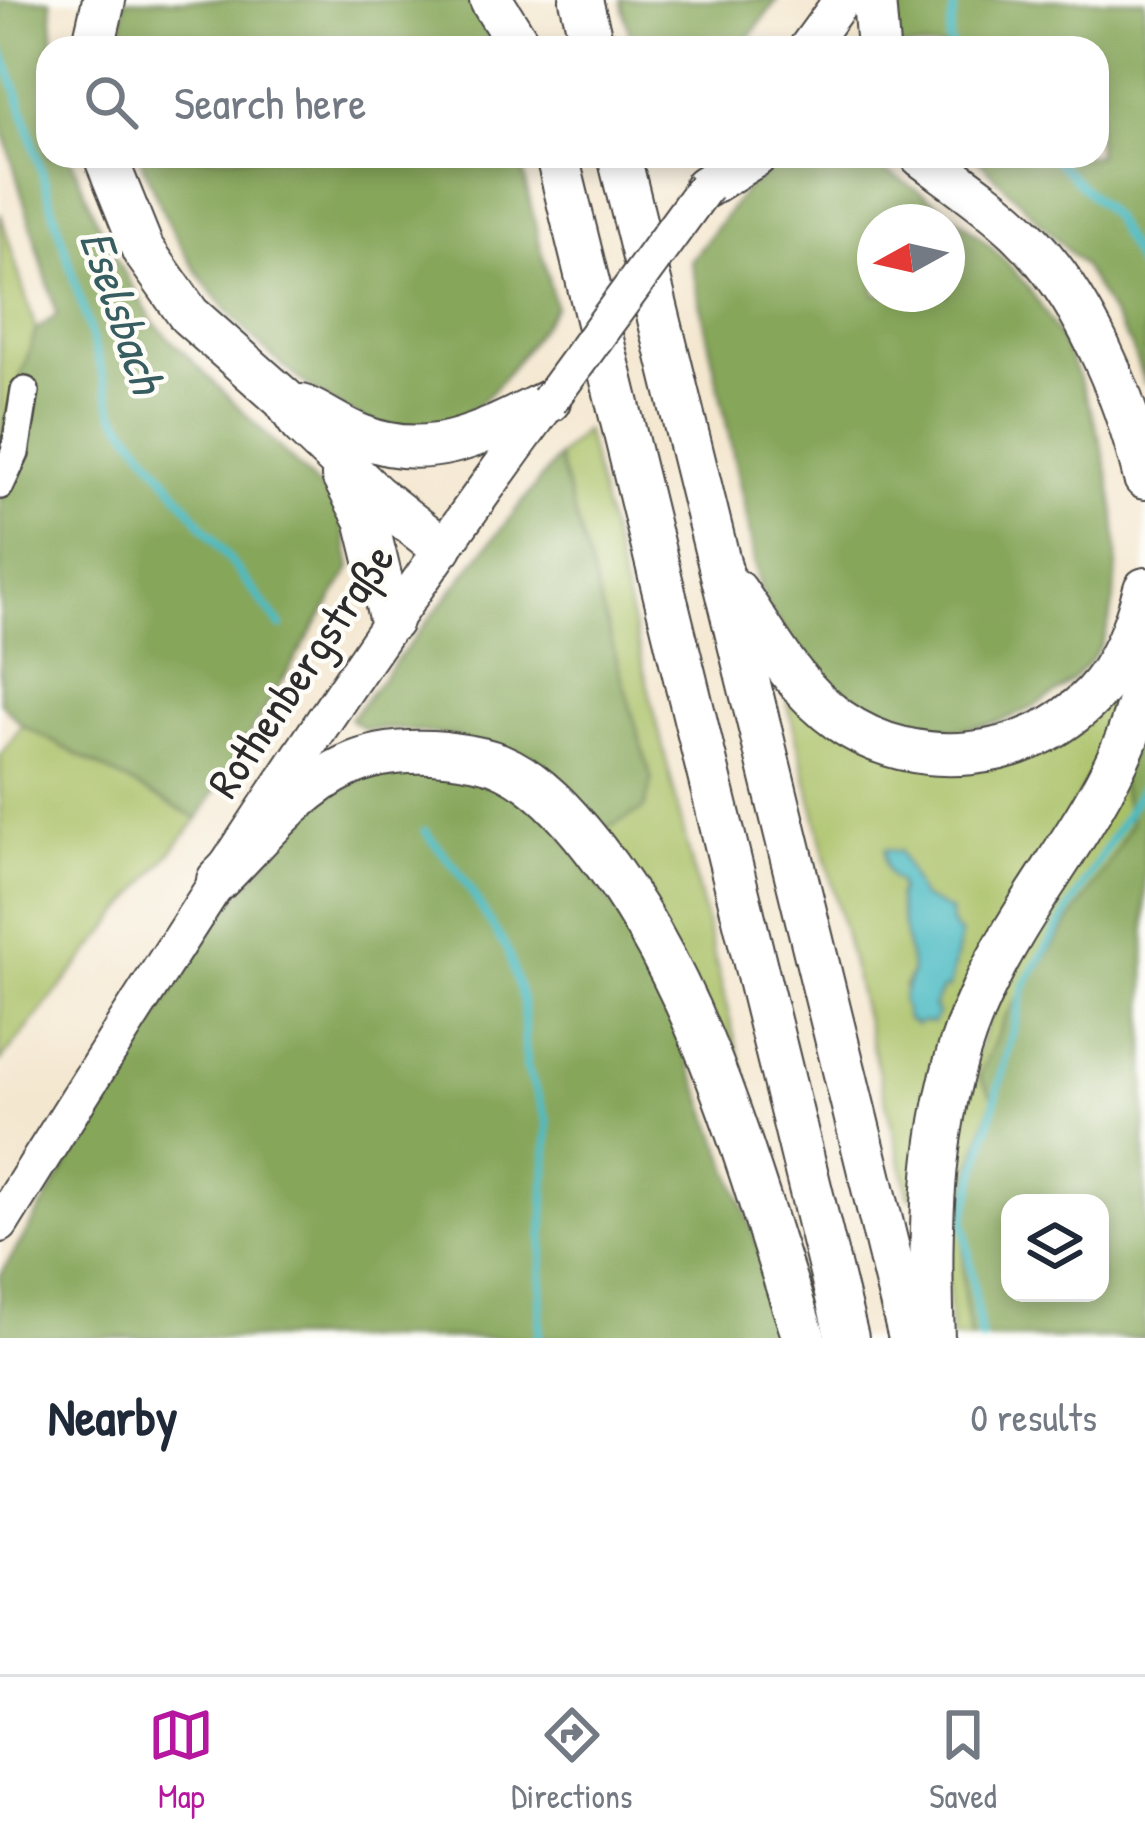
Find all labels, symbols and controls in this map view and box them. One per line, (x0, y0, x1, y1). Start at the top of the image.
search box (36, 36, 1109, 168)
icon: search (78, 69, 144, 135)
text: Search here (174, 72, 366, 133)
north arrow (857, 204, 965, 312)
water label: Eselsbach (65, 221, 182, 403)
street label: Rothenbergstraße (192, 531, 408, 809)
map controls (1001, 1194, 1109, 1302)
button: layers (1001, 1194, 1109, 1302)
text: Nearby (48, 1382, 178, 1451)
text: 0 results (971, 1390, 1097, 1443)
tab: Map (148, 1702, 214, 1818)
tab: Directions (511, 1702, 633, 1818)
tab: Saved (929, 1702, 997, 1818)

